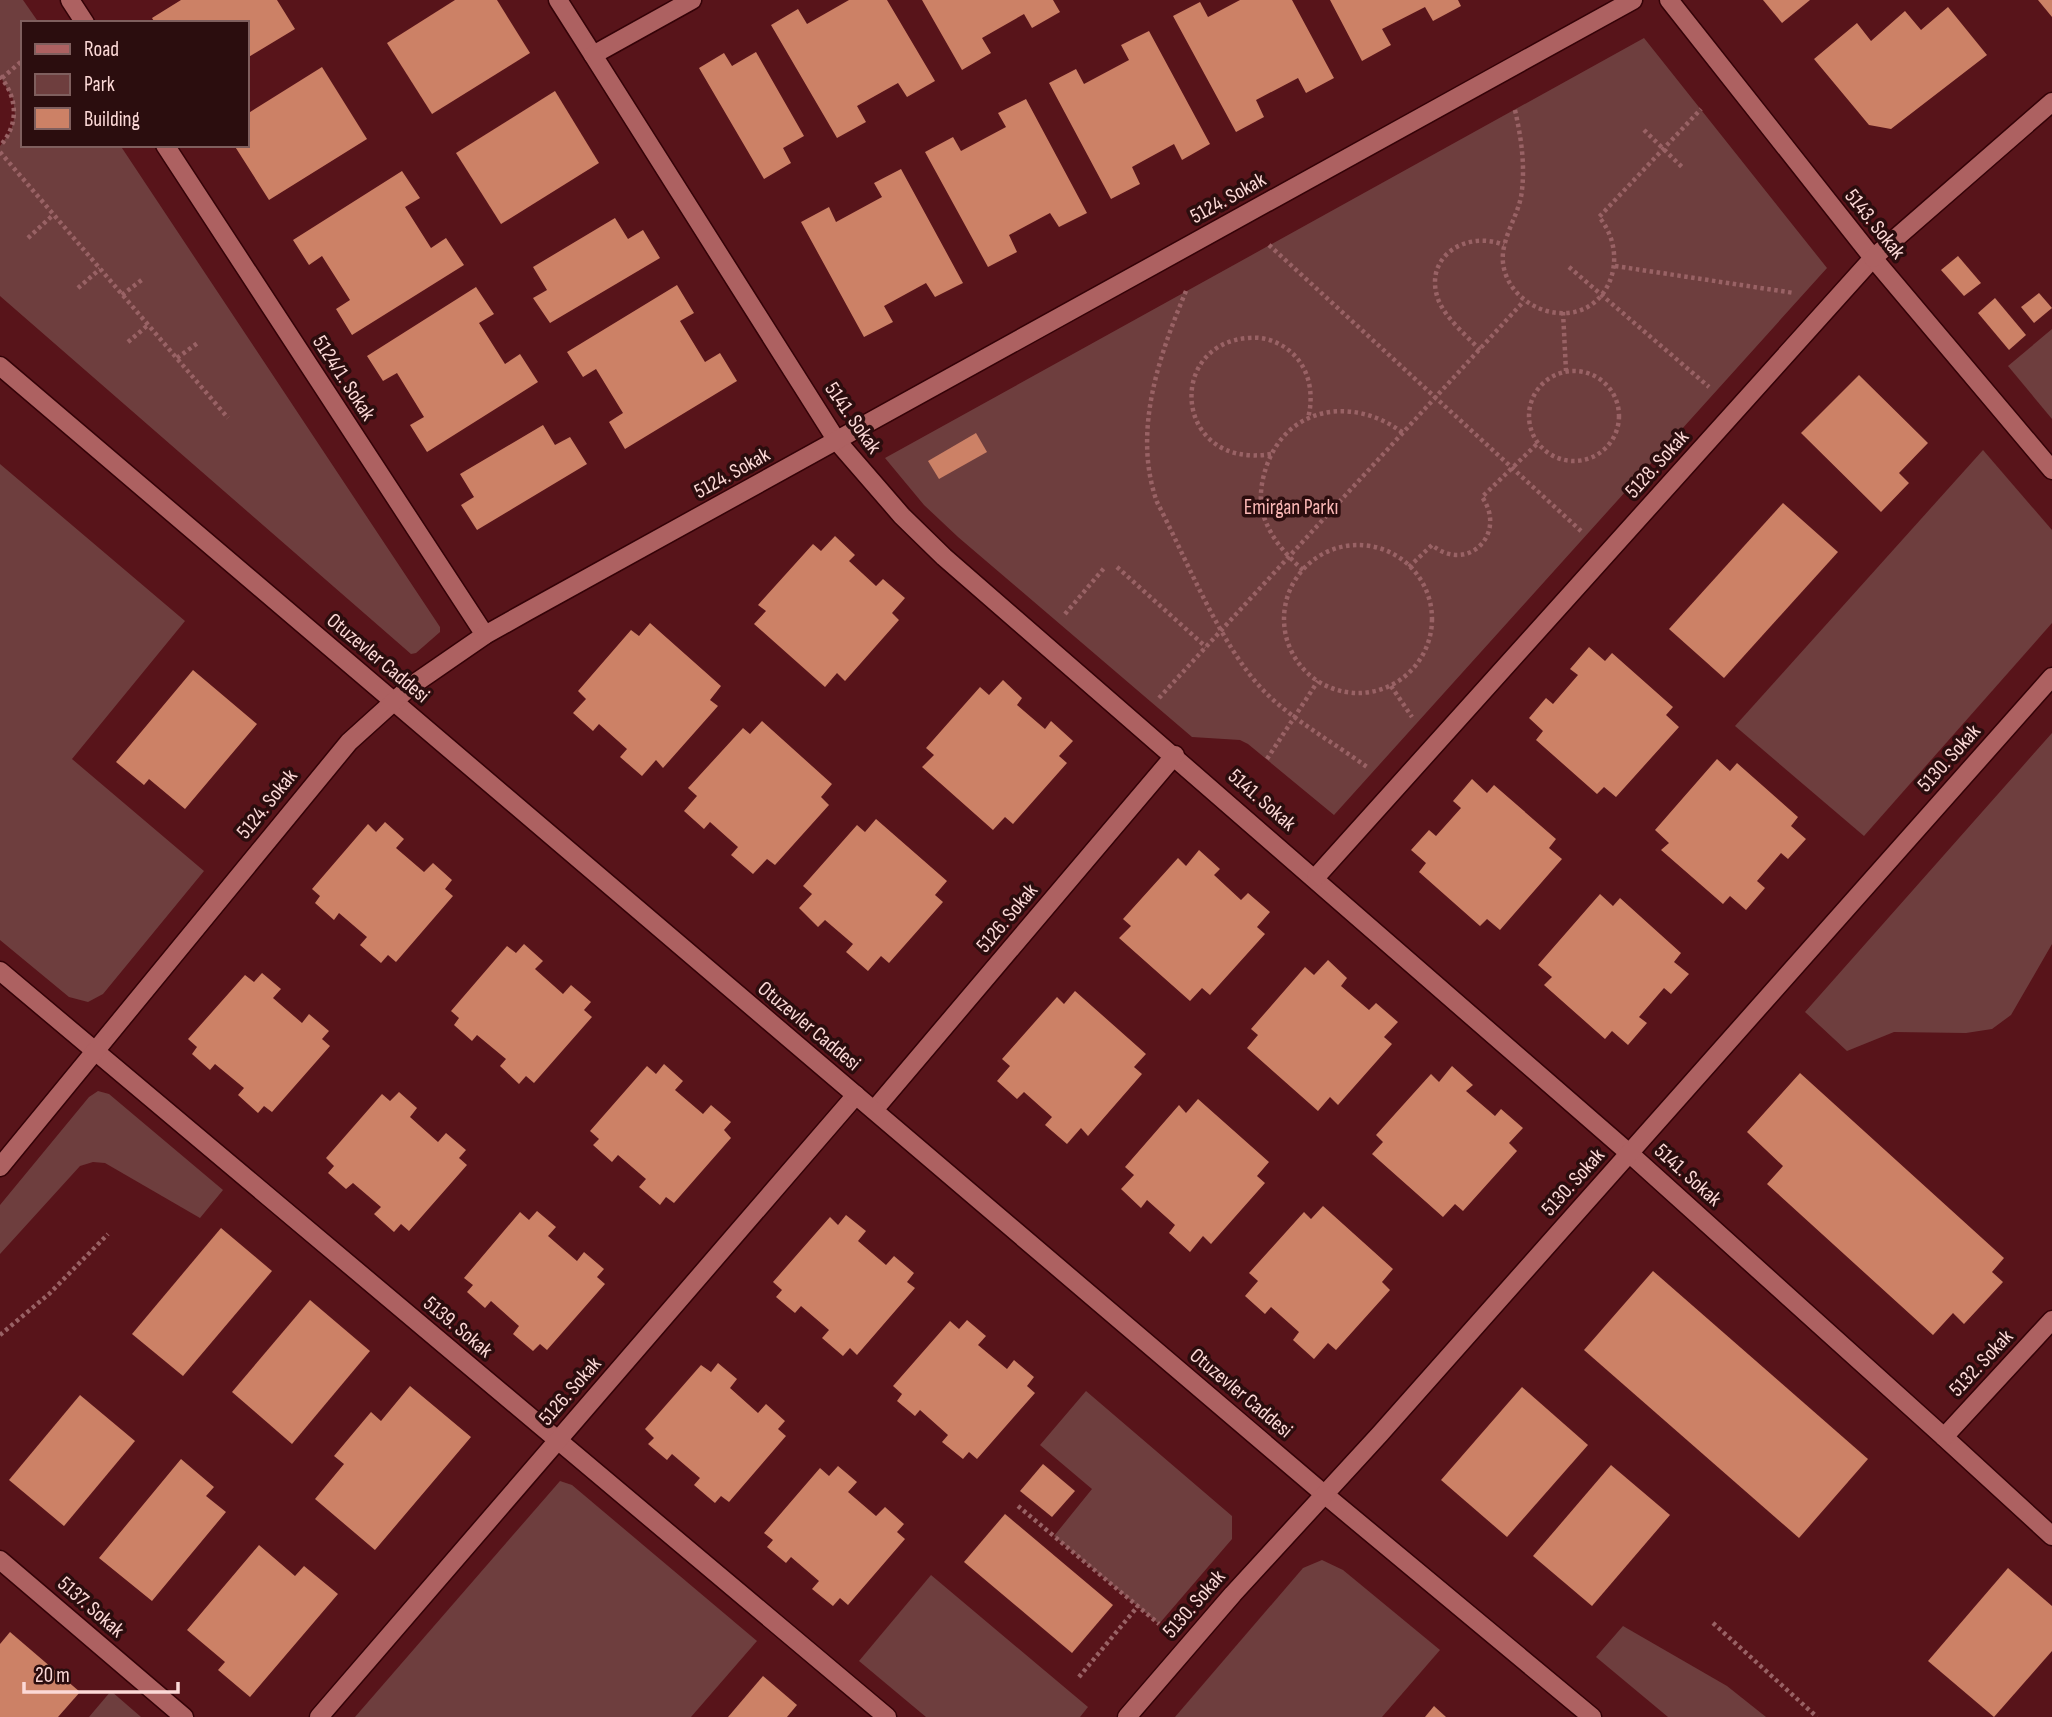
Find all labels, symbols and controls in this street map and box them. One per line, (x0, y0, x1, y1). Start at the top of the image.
legend (21, 21, 248, 147)
text: Road (84, 37, 119, 62)
text: Park (84, 72, 115, 97)
text: Building (84, 107, 140, 132)
street label: 5124. Sokak (1186, 167, 1270, 229)
street label: 5143. Sokak (1839, 184, 1911, 264)
street label: 5124/1. Sokak (307, 331, 381, 425)
street label: 5141. Sokak (819, 377, 887, 459)
street label: 5128. Sokak (1620, 425, 1694, 503)
street label: 5124. Sokak (690, 442, 774, 504)
park label: Emirgan Parkı (1244, 495, 1338, 520)
street label: Otuzevler Caddesi (322, 608, 434, 708)
street label: 5130. Sokak (1912, 719, 1986, 797)
street label: 5124. Sokak (231, 764, 303, 844)
street label: 5141. Sokak (1223, 764, 1301, 836)
street label: 5126. Sokak (971, 878, 1043, 958)
street label: Otuzevler Caddesi (753, 976, 865, 1076)
street label: 5141. Sokak (1649, 1138, 1727, 1212)
street label: 5130. Sokak (1536, 1143, 1610, 1221)
street label: 5139. Sokak (418, 1291, 498, 1363)
street label: 5132. Sokak (1944, 1324, 2018, 1402)
street label: Otuzevler Caddesi (1185, 1343, 1297, 1443)
street label: 5126. Sokak (533, 1352, 607, 1430)
street label: 5130. Sokak (1158, 1565, 1230, 1643)
street label: 5137. Sokak (53, 1571, 129, 1643)
scale bar (24, 1650, 178, 1694)
text: 20 m (35, 1663, 70, 1688)

